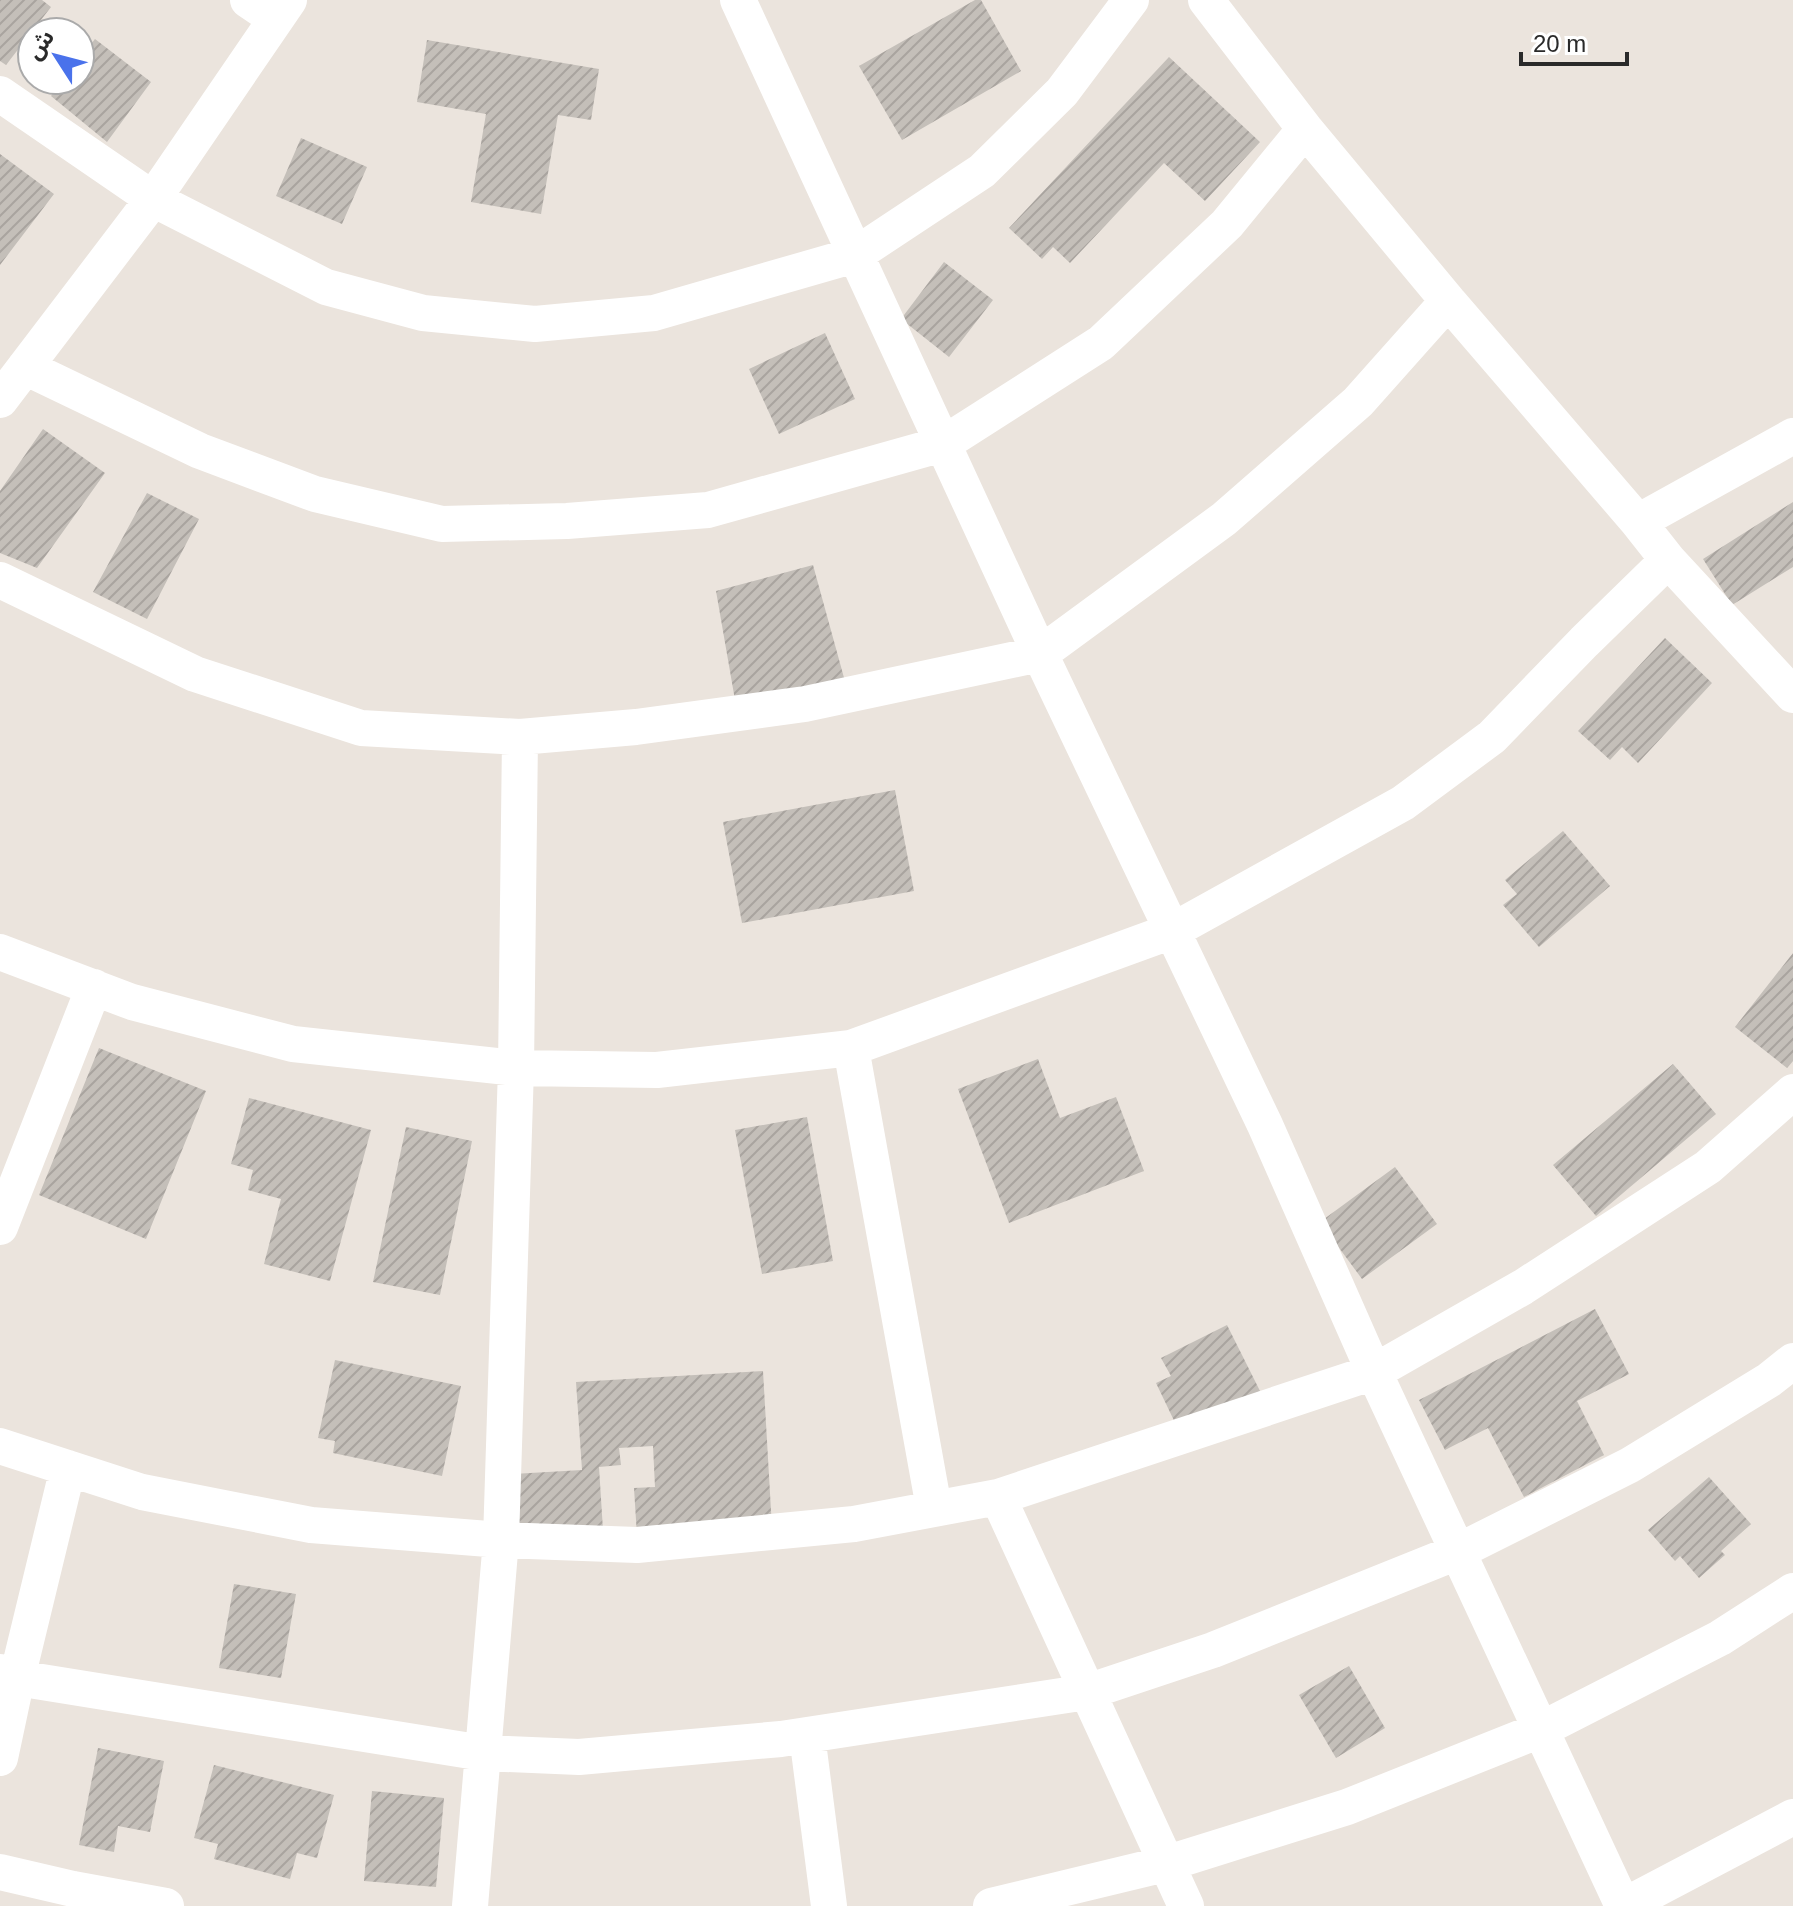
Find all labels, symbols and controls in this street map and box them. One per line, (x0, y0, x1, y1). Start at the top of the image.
north arrow (16, 16, 96, 96)
scale bar (1521, 16, 1627, 66)
text: ش (21, 25, 59, 64)
text: 20 m (1533, 30, 1586, 57)

